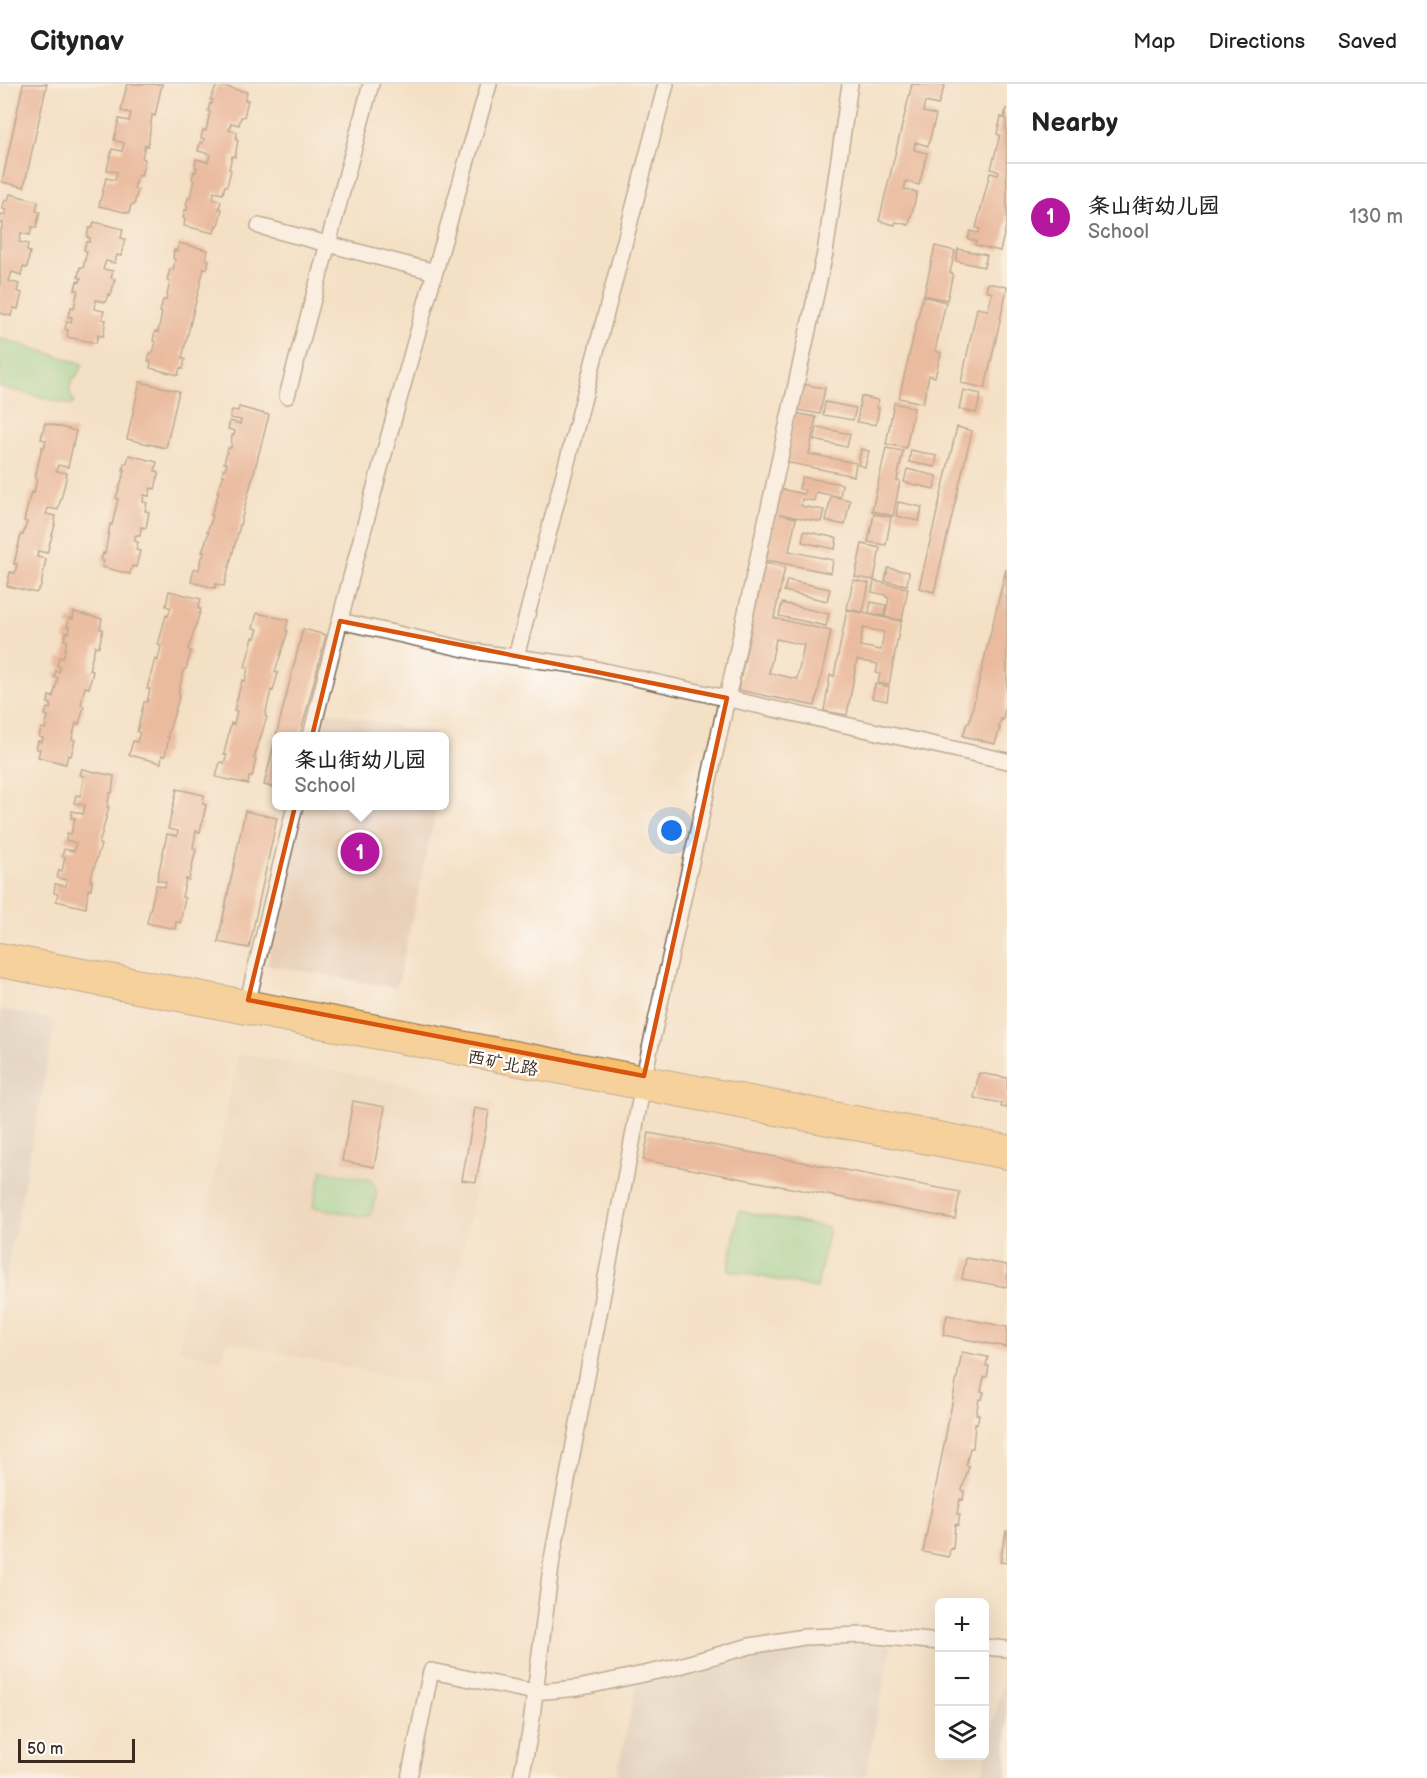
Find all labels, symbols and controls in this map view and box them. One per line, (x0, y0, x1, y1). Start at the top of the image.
text: Citynav (30, 25, 124, 58)
text: Map (1133, 29, 1176, 54)
text: Directions (1209, 29, 1305, 54)
text: Saved (1338, 29, 1397, 54)
text: Nearby (1031, 108, 1118, 139)
text: 条山街幼儿园 (1088, 193, 1220, 220)
text: 1 (1046, 205, 1055, 229)
text: 130 m (1349, 205, 1403, 229)
text: School (1088, 220, 1149, 244)
popup (272, 732, 449, 810)
text: 条山街幼儿园 (294, 747, 427, 774)
text: School (294, 774, 355, 798)
your location (657, 816, 686, 845)
pin: 1 (340, 830, 380, 874)
street label: 西矿北路 (466, 1046, 540, 1081)
map controls (935, 1598, 989, 1760)
button: + (935, 1598, 989, 1652)
button: − (935, 1652, 989, 1706)
button: layers (935, 1706, 989, 1760)
scale bar (18, 1736, 135, 1764)
text: 50 m (27, 1740, 63, 1759)

